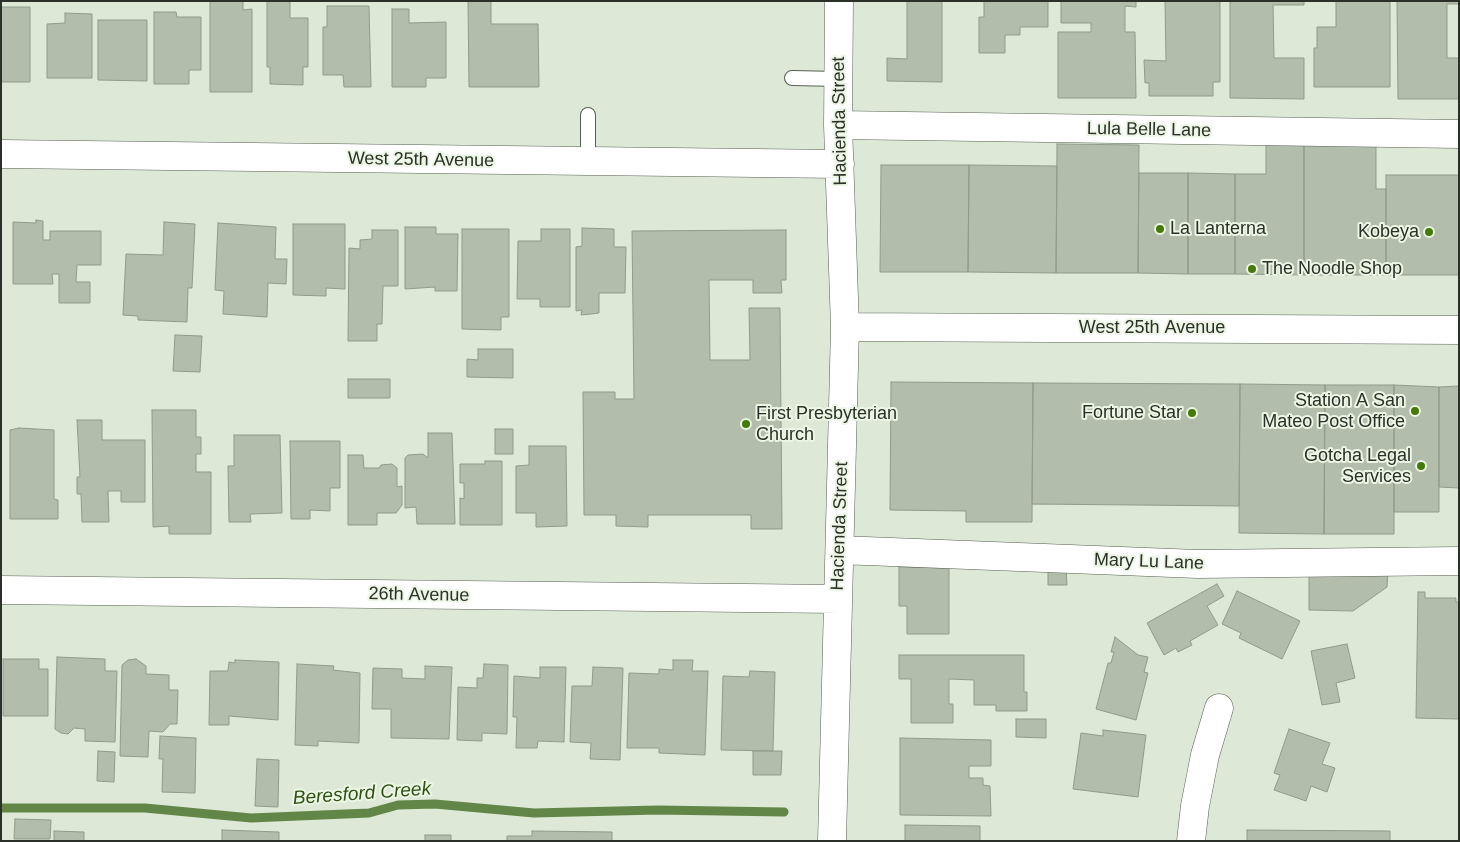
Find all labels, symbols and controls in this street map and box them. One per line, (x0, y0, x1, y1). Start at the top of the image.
street label: Hacienda Street (828, 56, 852, 186)
street label: Lula Belle Lane (1087, 118, 1211, 142)
street label: West 25th Avenue (348, 148, 494, 172)
place label: La Lanterna (1170, 218, 1266, 240)
place label: Kobeya (1358, 221, 1419, 243)
marker: La Lanterna (1154, 223, 1166, 235)
marker: Kobeya (1423, 226, 1435, 238)
place label: The Noodle Shop (1262, 258, 1402, 280)
marker: The Noodle Shop (1246, 263, 1258, 275)
street label: West 25th Avenue (1079, 317, 1225, 339)
place label: Station A San Mateo Post Office (1262, 390, 1405, 432)
place label: Fortune Star (1082, 402, 1182, 424)
place label: First Presbyterian Church (756, 403, 897, 446)
marker: Station A San Mateo Post Office (1409, 405, 1421, 417)
marker: Fortune Star (1186, 407, 1198, 419)
marker: First Presbyterian Church (740, 418, 752, 430)
place label: Gotcha Legal Services (1304, 445, 1411, 488)
marker: Gotcha Legal Services (1415, 460, 1427, 472)
street label: Hacienda Street (827, 461, 853, 591)
street label: Mary Lu Lane (1094, 549, 1204, 575)
street label: 26th Avenue (368, 583, 470, 607)
water label: Beresford Creek (292, 778, 432, 810)

